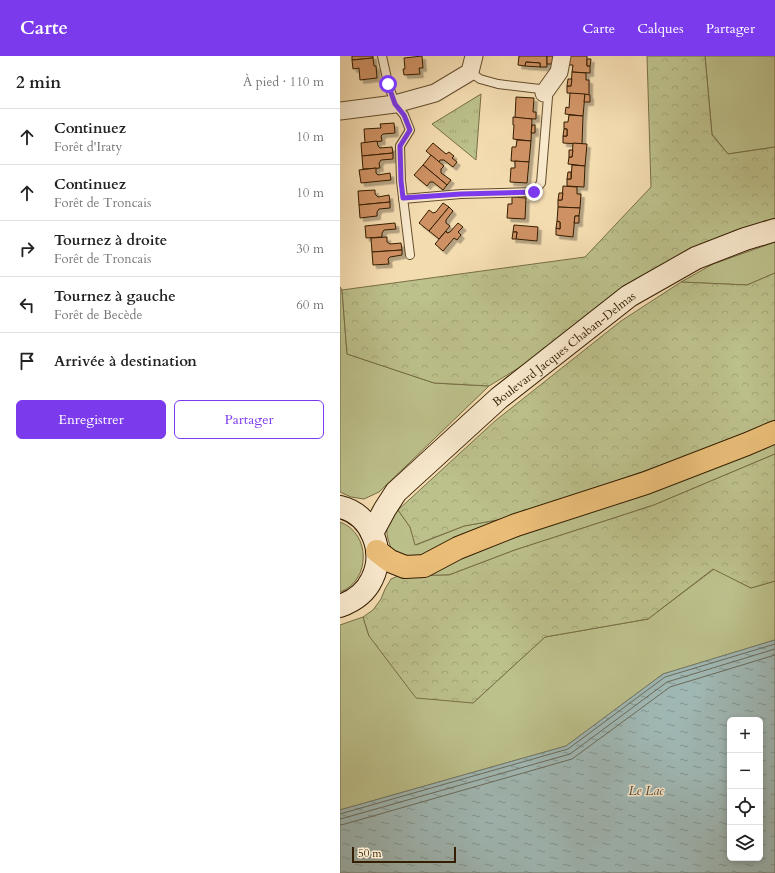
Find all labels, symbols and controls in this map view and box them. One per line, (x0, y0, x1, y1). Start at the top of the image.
text: Carte (20, 15, 68, 41)
text: Carte (583, 19, 615, 38)
text: Calques (637, 19, 684, 38)
text: Partager (706, 19, 755, 38)
text: 2 min (16, 71, 61, 94)
text: À pied · 110 m (243, 73, 324, 91)
route start (379, 75, 397, 93)
text: Continuez (54, 118, 126, 138)
icon: ahead (16, 126, 38, 148)
text: 10 m (296, 128, 324, 146)
text: Forêt d'Iraty (54, 138, 122, 156)
text: Continuez (54, 174, 126, 194)
icon: ahead (16, 182, 38, 204)
route end (525, 183, 543, 201)
text: 10 m (296, 184, 324, 202)
text: Forêt de Troncais (54, 194, 151, 212)
text: Tournez à droite (54, 230, 167, 250)
icon: right (16, 238, 38, 260)
text: 30 m (296, 240, 324, 258)
text: Forêt de Troncais (54, 250, 151, 268)
text: Tournez à gauche (54, 286, 176, 306)
street label: Boulevard Jacques Chaban-Delmas (489, 288, 639, 410)
icon: left (16, 294, 38, 316)
text: 60 m (296, 296, 324, 314)
text: Forêt de Becède (54, 306, 142, 324)
icon: arrive (16, 350, 38, 372)
text: Arrivée à destination (54, 351, 197, 371)
button: Enregistrer (16, 400, 166, 439)
button: Partager (174, 400, 324, 439)
map controls (727, 717, 763, 861)
button: + (727, 717, 763, 753)
button: − (727, 753, 763, 789)
water label: Le Lac (628, 782, 664, 800)
button: locate (727, 789, 763, 825)
button: layers (727, 825, 763, 861)
scale bar (352, 845, 456, 864)
text: 50 m (358, 846, 382, 861)

